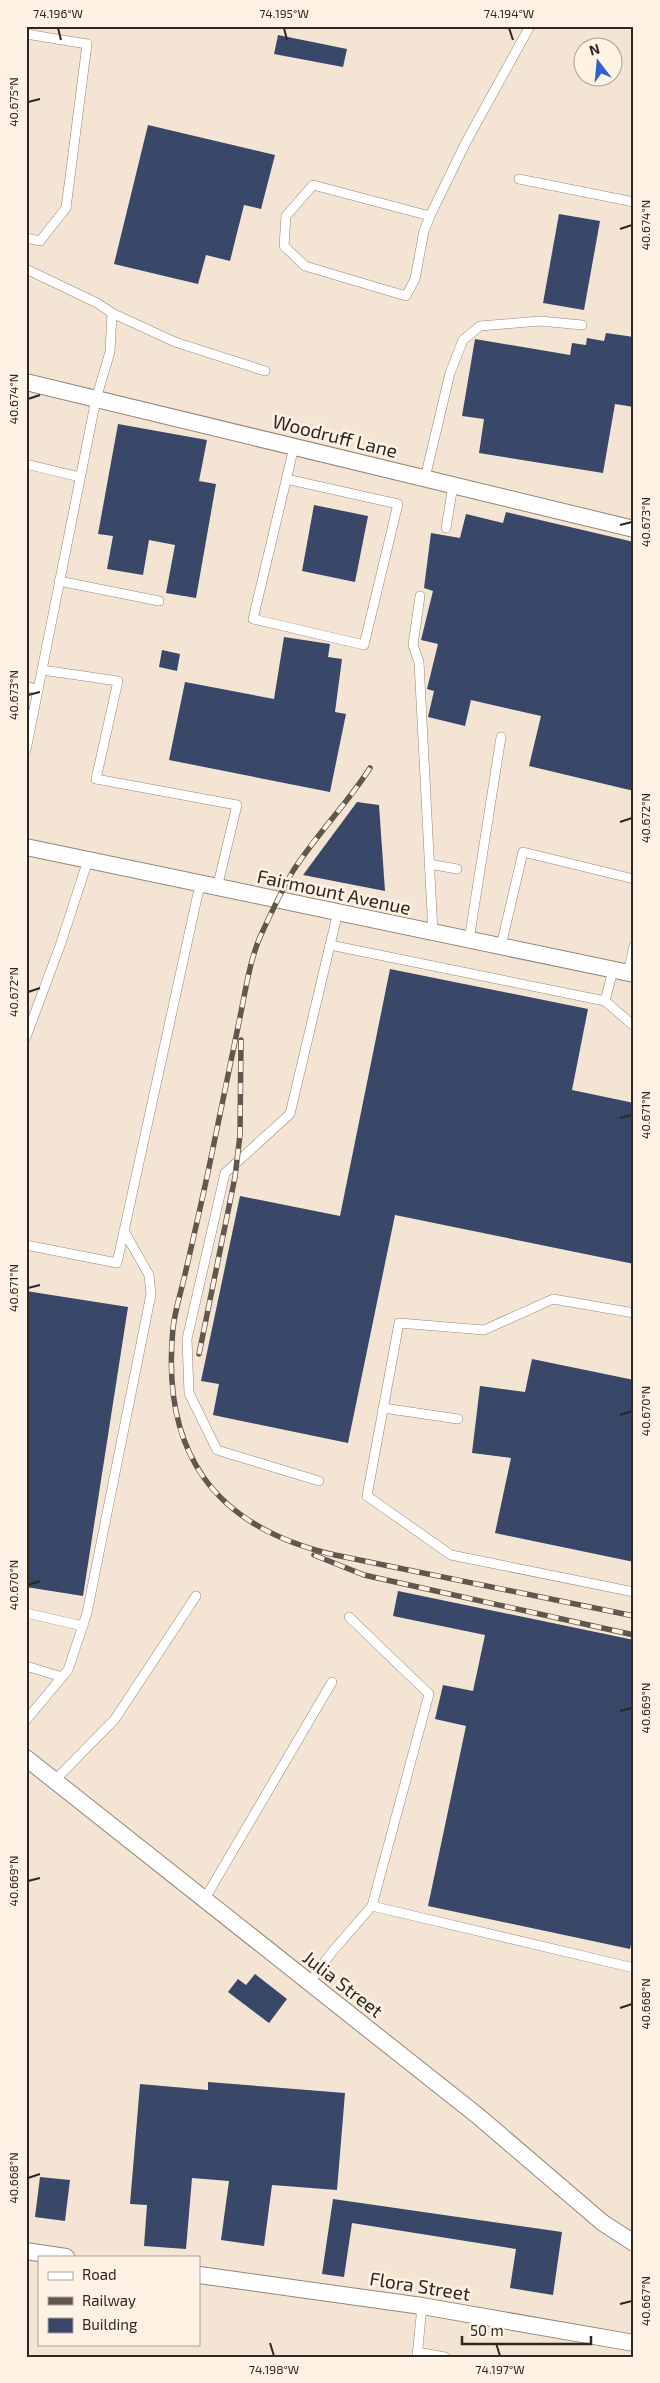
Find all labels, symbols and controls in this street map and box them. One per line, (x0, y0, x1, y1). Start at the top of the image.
text: 74.196°W (33, 6, 83, 20)
text: 74.195°W (259, 6, 309, 20)
text: 74.194°W (484, 6, 534, 20)
north arrow (572, 38, 622, 88)
text: N (587, 39, 601, 59)
text: 40.675°N (6, 77, 20, 127)
text: 40.674°N (638, 200, 652, 250)
text: 40.674°N (6, 374, 20, 424)
street label: Woodruff Lane (270, 409, 400, 462)
text: 40.673°N (638, 497, 652, 547)
text: 40.673°N (6, 670, 20, 720)
text: 40.672°N (638, 793, 652, 843)
street label: Fairmount Avenue (255, 864, 413, 919)
text: 40.672°N (6, 967, 20, 1017)
text: 40.671°N (638, 1091, 652, 1139)
text: 40.671°N (6, 1264, 20, 1312)
text: 40.670°N (638, 1386, 652, 1436)
text: 40.670°N (6, 1560, 20, 1610)
text: 40.669°N (638, 1683, 652, 1733)
text: 40.669°N (6, 1856, 20, 1906)
street label: Julia Street (299, 1945, 388, 2022)
text: 40.668°N (638, 1978, 652, 2030)
text: 40.668°N (6, 2152, 20, 2204)
legend (38, 2256, 200, 2346)
text: Road (82, 2265, 117, 2283)
street label: Flora Street (368, 2266, 472, 2305)
text: 40.667°N (638, 2276, 652, 2326)
text: Railway (82, 2291, 136, 2309)
scale bar (462, 2313, 591, 2345)
text: Building (82, 2315, 138, 2333)
text: 50 m (470, 2321, 504, 2339)
text: 74.198°W (249, 2362, 299, 2376)
text: 74.197°W (475, 2362, 525, 2376)

